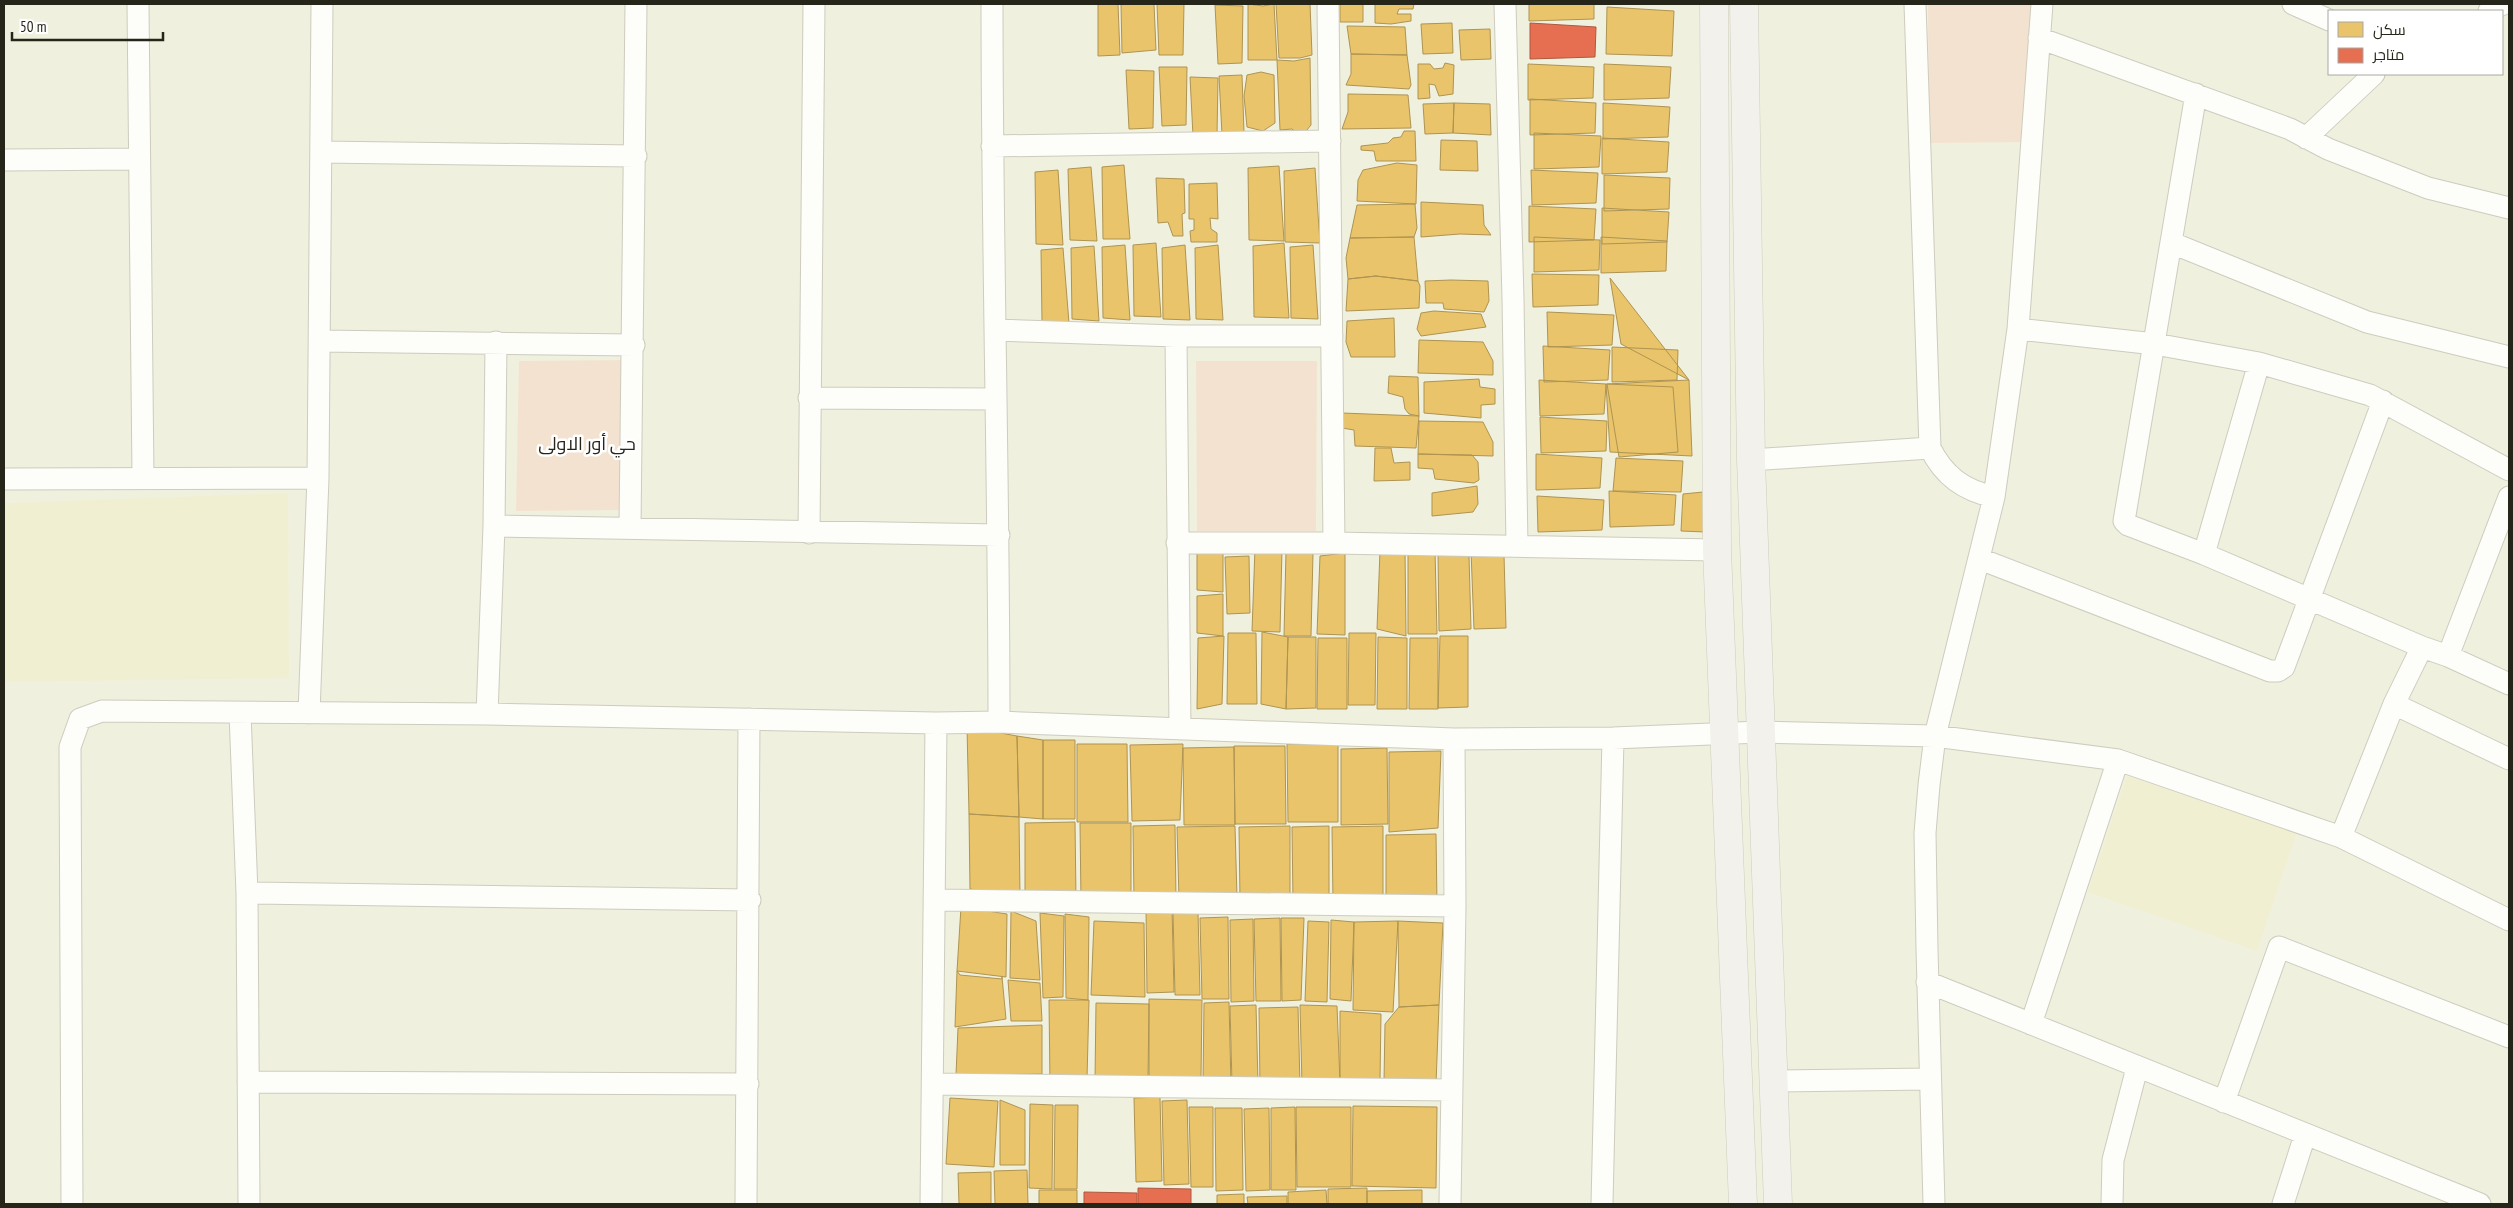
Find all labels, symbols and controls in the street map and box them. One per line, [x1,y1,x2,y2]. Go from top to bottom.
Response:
scale bar [12,10,164,42]
legend [2328,10,2503,75]
text: 50 m [20,17,46,36]
text: سكن [2373,20,2406,40]
text: متاجر [2372,45,2404,64]
district label: حي أور الاولى [538,432,636,458]

